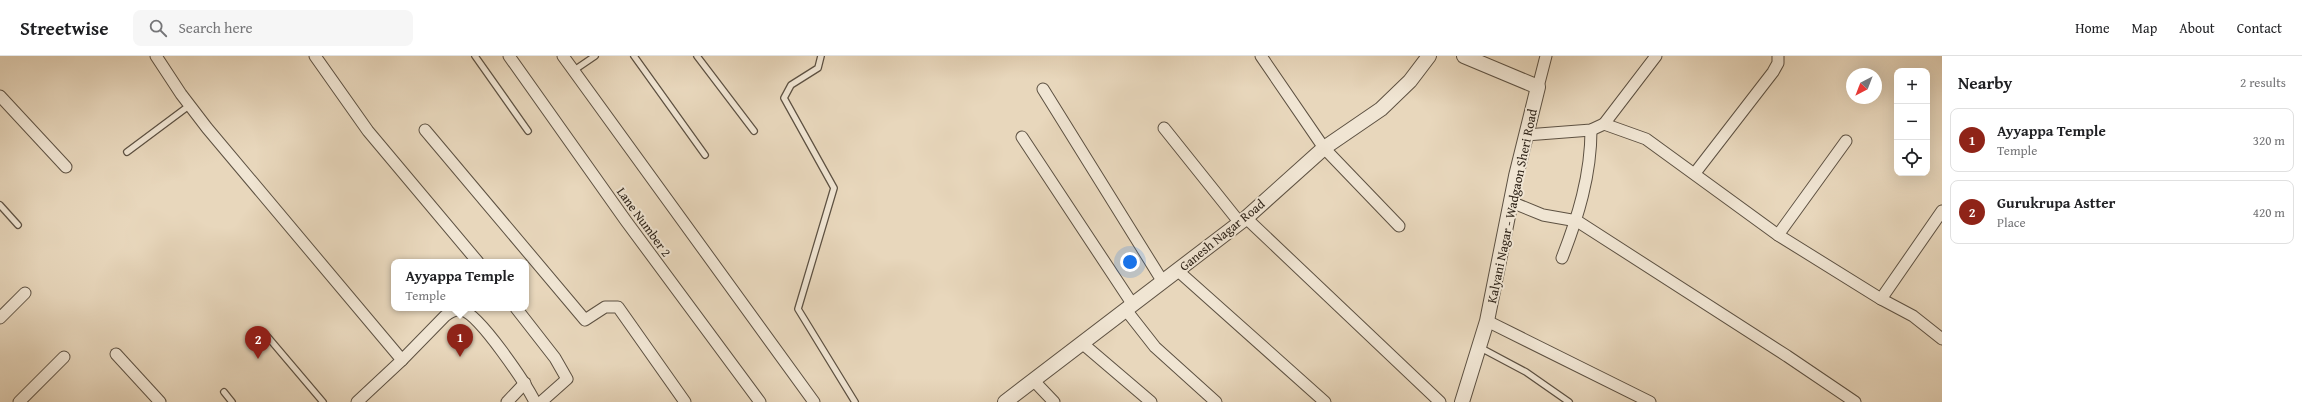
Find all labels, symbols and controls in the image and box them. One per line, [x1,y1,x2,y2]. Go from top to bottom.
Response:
search box [133,10,413,46]
text: Streetwise [20,14,109,42]
icon: search [147,17,169,39]
text: Search here [179,17,253,38]
text: Home [2075,18,2110,38]
text: Map [2132,18,2157,38]
text: About [2179,18,2215,38]
text: Contact [2237,18,2282,38]
north arrow [1846,68,1882,104]
map controls [1894,68,1930,176]
button: + [1894,68,1930,104]
text: Nearby [1958,70,2012,95]
text: 2 results [2240,73,2286,92]
button: − [1894,104,1930,140]
street label: Kalyani Nagar - Wadgaon Sheri Road [1482,107,1542,305]
text: Ayyappa Temple [1997,120,2106,141]
text: 1 [1969,131,1975,150]
text: 320 m [2253,131,2285,150]
button: locate [1894,140,1930,176]
text: Temple [1997,141,2037,160]
street label: Lane Number 2 [612,183,676,261]
text: Gurukrupa Astter [1997,192,2115,213]
street label: Ganesh Nagar Road [1175,194,1269,275]
text: 2 [1969,203,1975,222]
text: 420 m [2253,203,2285,222]
text: Place [1997,213,2026,232]
your location [1120,252,1140,272]
popup [391,259,529,311]
text: Ayyappa Temple [406,265,514,286]
text: Temple [406,286,446,305]
pin: 1 [447,324,473,357]
pin: 2 [245,326,271,359]

